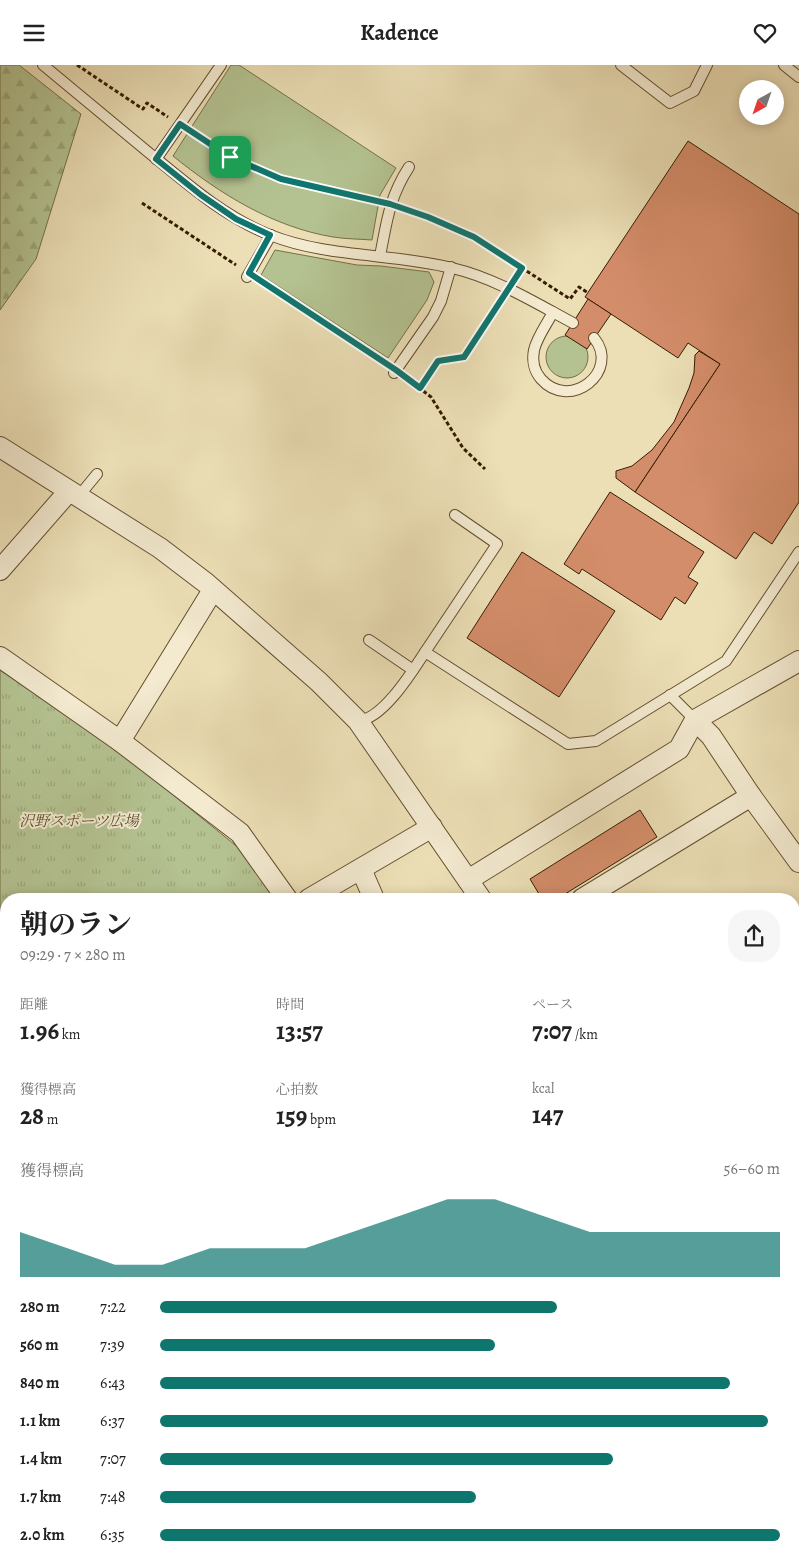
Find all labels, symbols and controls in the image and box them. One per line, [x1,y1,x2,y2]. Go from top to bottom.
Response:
text: Kadence [360,18,439,48]
icon: menu [20,19,48,47]
icon: heart [751,19,779,47]
north arrow [739,80,784,125]
map controls [739,80,784,125]
pin [209,136,251,178]
icon: arrive [216,143,244,171]
park label: 沢野スポーツ広場 [19,811,141,831]
text: 朝のラン [20,906,132,944]
button: share [728,910,780,962]
text: 09:29 · 7 × 280 m [20,944,126,966]
text: 距離 [20,995,48,1014]
text: 時間 [276,995,304,1014]
text: ペース [532,995,573,1014]
text: 1.96 [20,1014,59,1048]
text: 13:57 [276,1014,323,1048]
text: 7:07 [532,1014,572,1048]
text: km [59,1025,80,1044]
text: /km [572,1025,598,1044]
text: kcal [532,1079,554,1098]
text: 獲得標高 [20,1080,76,1099]
text: 心拍数 [276,1080,318,1099]
text: 147 [532,1098,563,1132]
text: 28 [20,1099,44,1133]
text: 159 [276,1099,307,1133]
text: m [44,1110,59,1129]
text: bpm [307,1110,336,1129]
text: 56–60 m [724,1158,780,1180]
text: 獲得標高 [20,1160,84,1182]
text: 280 m [20,1296,60,1318]
text: 7:22 [100,1296,126,1318]
text: 560 m [20,1334,59,1356]
text: 7:39 [100,1334,124,1356]
text: 840 m [20,1372,59,1394]
text: 6:43 [100,1372,125,1394]
text: 1.1 km [20,1410,60,1432]
text: 6:37 [100,1410,125,1432]
text: 1.4 km [20,1448,62,1470]
text: 7:07 [100,1448,126,1470]
text: 1.7 km [20,1486,61,1508]
text: 7:48 [100,1486,126,1508]
text: 2.0 km [20,1524,65,1546]
text: 6:35 [100,1524,125,1546]

